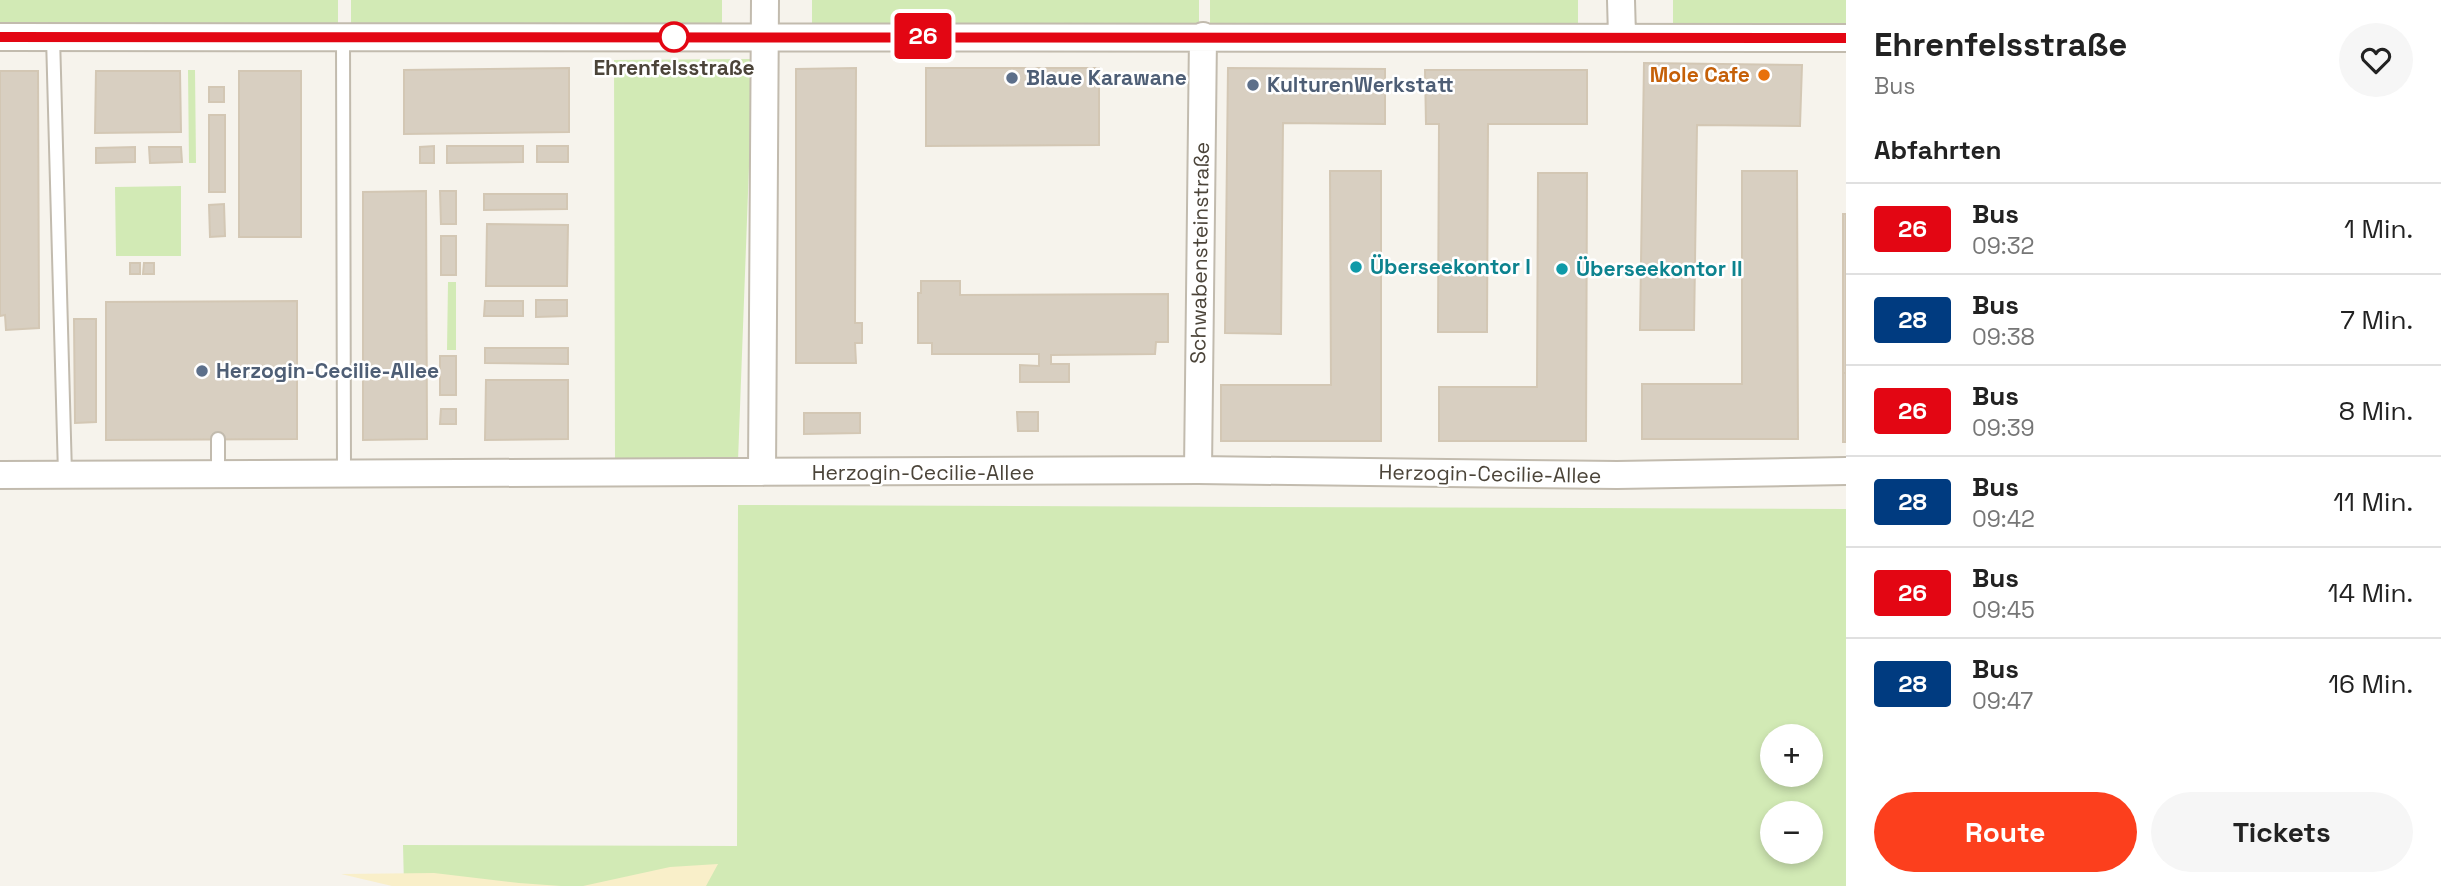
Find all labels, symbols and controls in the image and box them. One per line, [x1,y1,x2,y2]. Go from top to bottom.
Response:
line badge: 26 [892,13,954,59]
text: 26 [908,20,938,51]
marker: Ehrenfelsstraße [659,22,689,52]
button: heart [2339,23,2413,97]
text: Ehrenfelsstraße [1874,24,2127,66]
place label: Ehrenfelsstraße [593,54,755,81]
place label: Mole Cafe [1650,61,1750,88]
place label: Blaue Karawane [1026,64,1187,91]
marker: Mole Cafe [1756,67,1772,83]
marker: Blaue Karawane [1004,70,1020,86]
place label: KulturenWerkstatt [1267,71,1454,98]
text: Bus [1874,71,1915,101]
marker: KulturenWerkstatt [1245,77,1261,93]
text: Abfahrten [1874,133,2002,167]
street label: Schwabensteinstraße [1184,142,1215,364]
text: Bus [1972,197,2019,231]
text: 1 Min. [2344,212,2413,246]
text: 26 [1898,213,1927,244]
text: 09:32 [1972,231,2034,261]
place label: Überseekontor I [1370,253,1531,280]
place label: Überseekontor II [1576,255,1742,282]
marker: Überseekontor I [1348,259,1364,275]
marker: Überseekontor II [1554,261,1570,277]
text: Bus [1972,288,2019,322]
text: 7 Min. [2340,303,2413,337]
text: 28 [1898,304,1927,335]
text: 09:38 [1972,322,2035,352]
place label: Herzogin-Cecilie-Allee [216,357,439,384]
marker: Herzogin-Cecilie-Allee [194,363,210,379]
text: Bus [1972,379,2019,413]
text: 8 Min. [2339,394,2413,428]
text: 26 [1898,395,1927,426]
text: 09:39 [1972,413,2035,443]
street label: Herzogin-Cecilie-Allee [1378,458,1602,489]
street label: Herzogin-Cecilie-Allee [812,459,1034,486]
text: Bus [1972,470,2019,504]
text: 11 Min. [2333,485,2413,519]
text: 28 [1898,486,1927,517]
text: 09:42 [1972,504,2035,534]
text: Bus [1972,561,2019,595]
text: 14 Min. [2328,576,2413,610]
text: 26 [1898,577,1927,608]
text: 09:45 [1972,595,2035,625]
text: Bus [1972,652,2019,686]
text: 16 Min. [2328,667,2413,701]
text: 28 [1898,668,1927,699]
text: 09:47 [1972,686,2033,716]
map controls [1760,724,1823,864]
button: + [1760,724,1823,787]
button: Route [1874,792,2137,872]
button: Tickets [2151,792,2413,872]
button: − [1760,801,1823,864]

